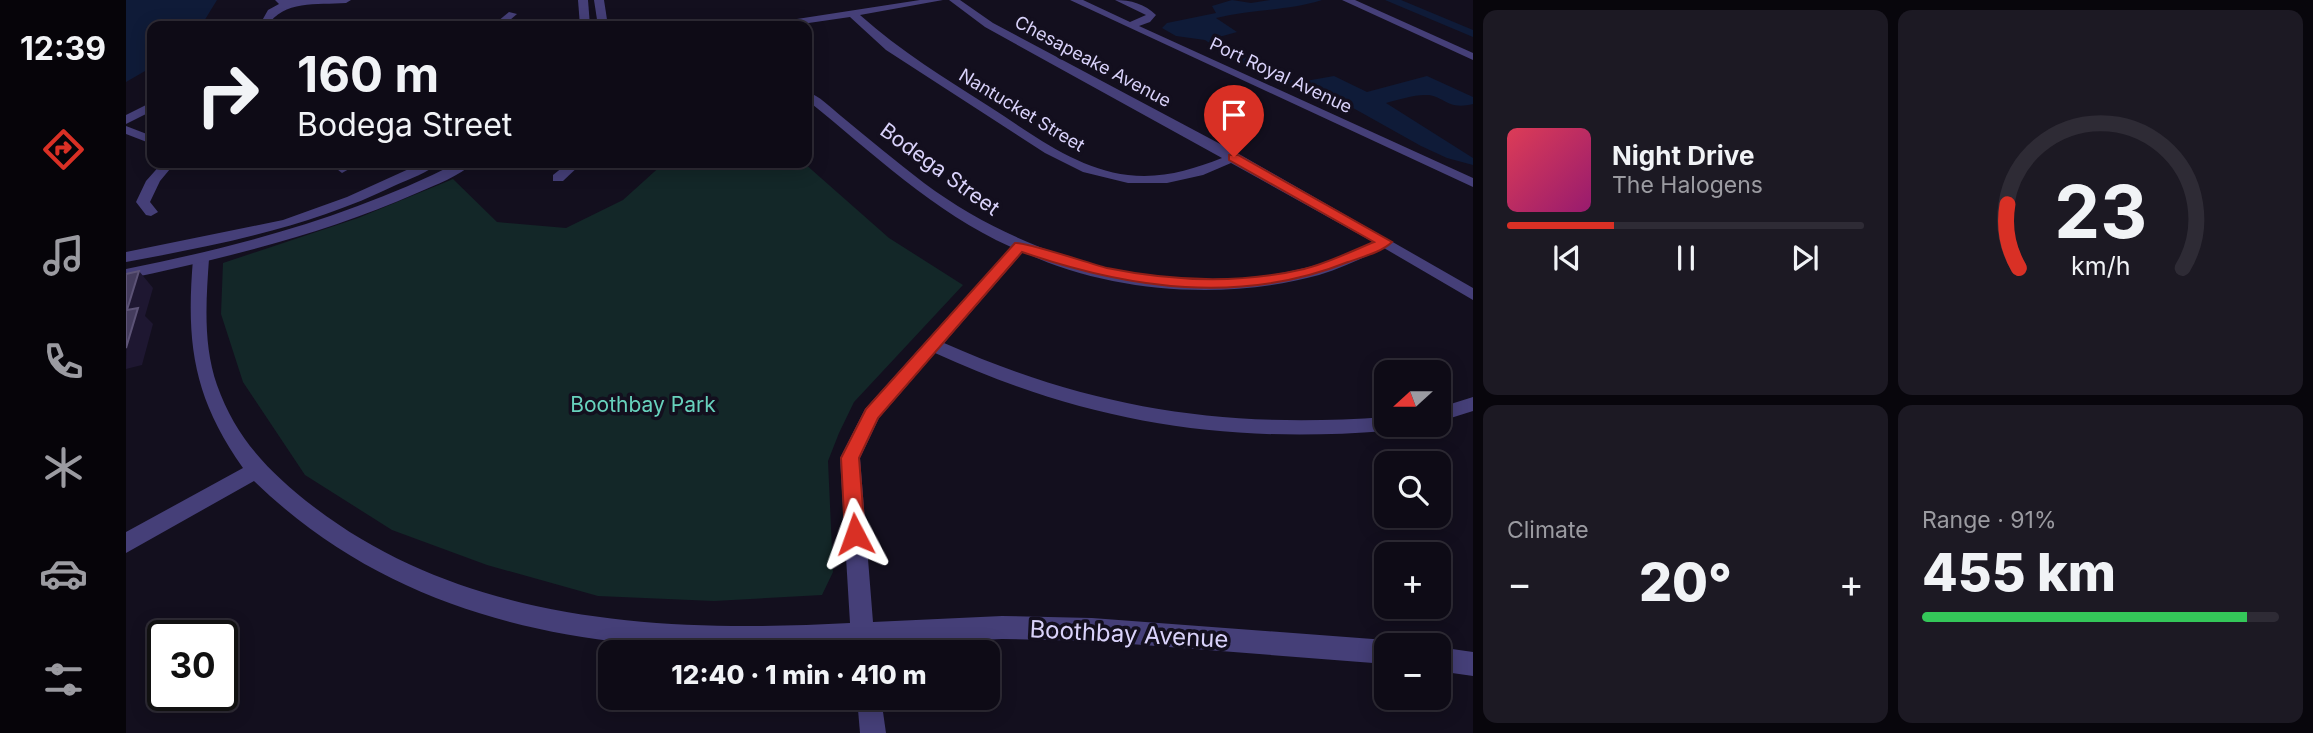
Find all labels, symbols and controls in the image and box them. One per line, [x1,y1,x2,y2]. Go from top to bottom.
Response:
street label: Chesapeake Avenue [1011,11,1175,111]
text: 12:39 [20,29,106,68]
street label: Port Royal Avenue [1206,33,1356,117]
text: 160 m [297,45,439,104]
icon: right [182,49,273,140]
street label: Nantucket Street [955,64,1089,156]
pin [1204,85,1264,157]
icon: arrive [1215,96,1253,134]
text: Bodega Street [297,105,512,144]
street label: Bodega Street [876,117,1005,221]
icon: directions [39,125,88,174]
text: Night Drive [1612,140,1754,171]
text: 23 [2054,168,2147,257]
text: The Halogens [1612,171,1763,199]
icon: music [39,231,88,280]
icon: previous [1548,239,1586,277]
icon: pause [1667,239,1705,277]
icon: next [1786,239,1824,277]
text: km/h [2071,251,2130,281]
icon: phone [39,337,88,386]
north arrow [1374,360,1451,438]
map controls [1374,360,1451,710]
park label: Boothbay Park [570,392,716,417]
icon: climate [39,443,88,492]
button: search [1374,451,1451,528]
position arrow [818,497,892,571]
text: Range · 91% [1922,506,2056,534]
text: Climate [1507,516,1589,544]
text: 455 km [1922,541,2116,604]
button: + [1374,542,1451,619]
icon: car [39,549,88,598]
text: 20° [1639,551,1732,614]
text: − [1507,560,1532,606]
text: + [1839,560,1864,606]
street label: Boothbay Avenue [1029,614,1229,654]
speed limit sign: 30 [147,620,238,711]
button: − [1374,633,1451,710]
icon: filters [39,655,88,704]
text: 12:40 · 1 min · 410 m [671,659,927,690]

